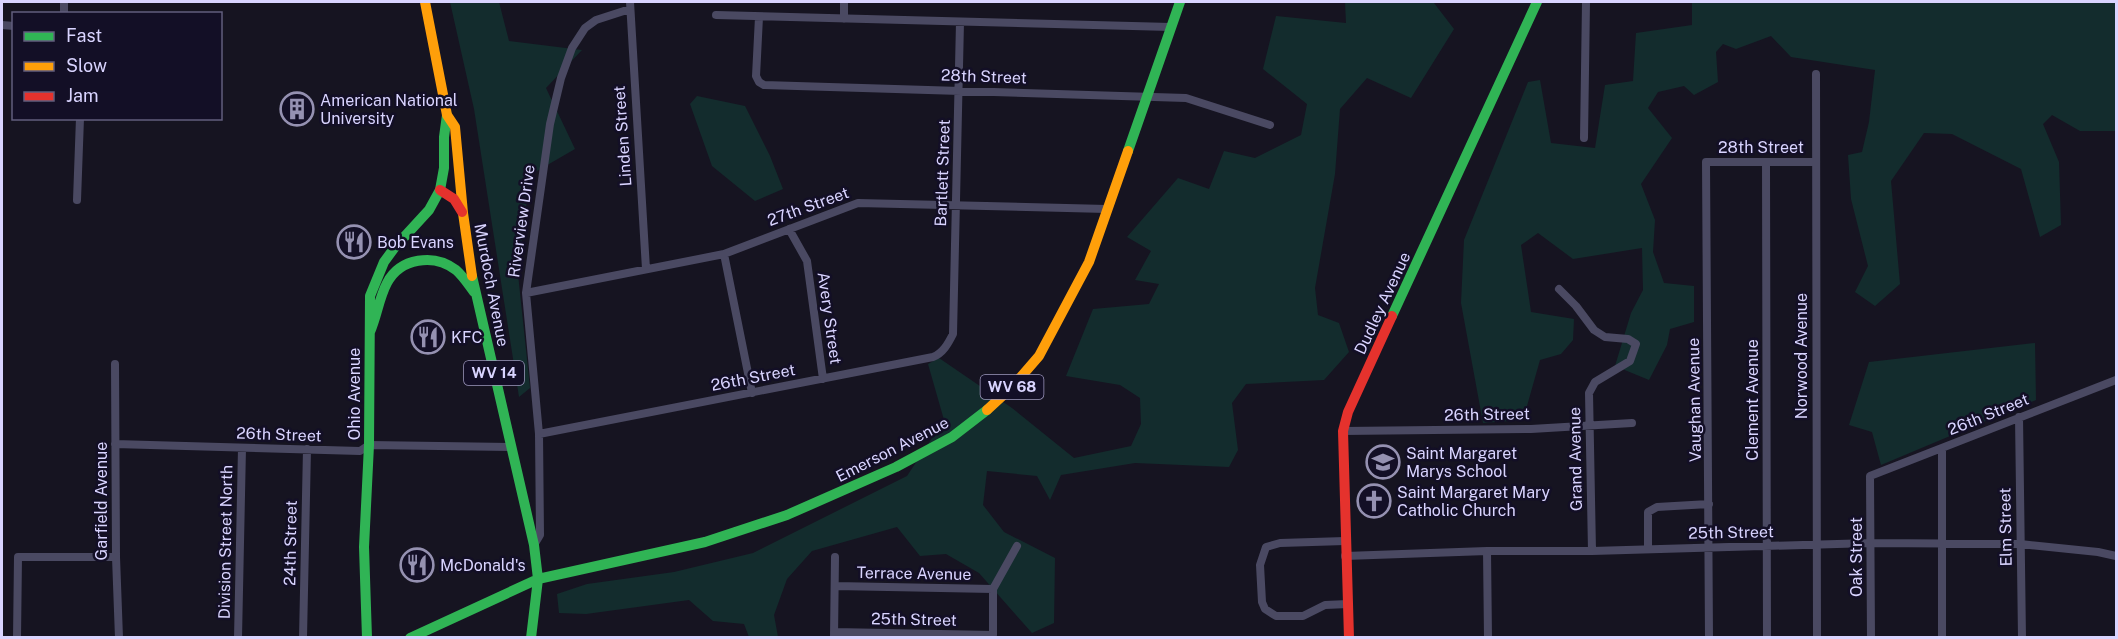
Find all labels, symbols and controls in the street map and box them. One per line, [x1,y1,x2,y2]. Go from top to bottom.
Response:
legend [12,12,222,120]
text: Fast [66,25,102,46]
text: Slow [66,55,107,76]
street label: 28th Street [941,66,1027,87]
text: Jam [66,85,99,106]
street label: Linden Street [609,85,635,187]
building icon: American National University [279,91,315,127]
place label: American National University [320,91,458,128]
street label: Bartlett Street [931,119,954,227]
street label: 28th Street [1718,138,1804,157]
street label: Riverview Drive [504,163,539,279]
street label: 27th Street [765,183,851,230]
street label: Murdoch Avenue [470,222,513,348]
restaurant icon: Bob Evans [336,224,372,260]
place label: Bob Evans [377,233,454,252]
street label: Dudley Avenue [1350,249,1414,357]
street label: Avery Street [814,271,845,365]
street label: Norwood Avenue [1792,293,1811,419]
restaurant icon: KFC [410,319,446,355]
place label: KFC [451,328,482,347]
street label: Vaughan Avenue [1684,338,1705,462]
street label: Clement Avenue [1743,339,1762,461]
street label: Ohio Avenue [345,348,364,440]
street label: 26th Street [709,360,797,395]
road number: WV 14 [464,361,524,385]
road number: WV 68 [980,375,1044,399]
street label: 26th Street [1945,390,2031,439]
street label: 26th Street [1444,404,1530,425]
street label: Grand Avenue [1565,407,1586,511]
street label: Emerson Avenue [833,413,952,486]
street label: 26th Street [236,424,322,445]
street label: Garfield Avenue [92,442,111,560]
school or university icon: Saint Margaret Marys School [1365,444,1401,480]
place label: Saint Margaret Marys School [1406,444,1517,481]
street label: Division Street North [215,465,236,619]
church icon: Saint Margaret Mary Catholic Church [1356,483,1392,519]
place label: Saint Margaret Mary Catholic Church [1397,483,1550,520]
street label: Elm Street [1995,487,2016,567]
street label: 24th Street [280,500,301,586]
street label: Oak Street [1847,517,1866,597]
street label: 25th Street [1688,522,1774,543]
restaurant icon: McDonald's [399,547,435,583]
place label: McDonald's [440,556,526,575]
street label: Terrace Avenue [856,563,972,584]
street label: 25th Street [871,609,957,630]

